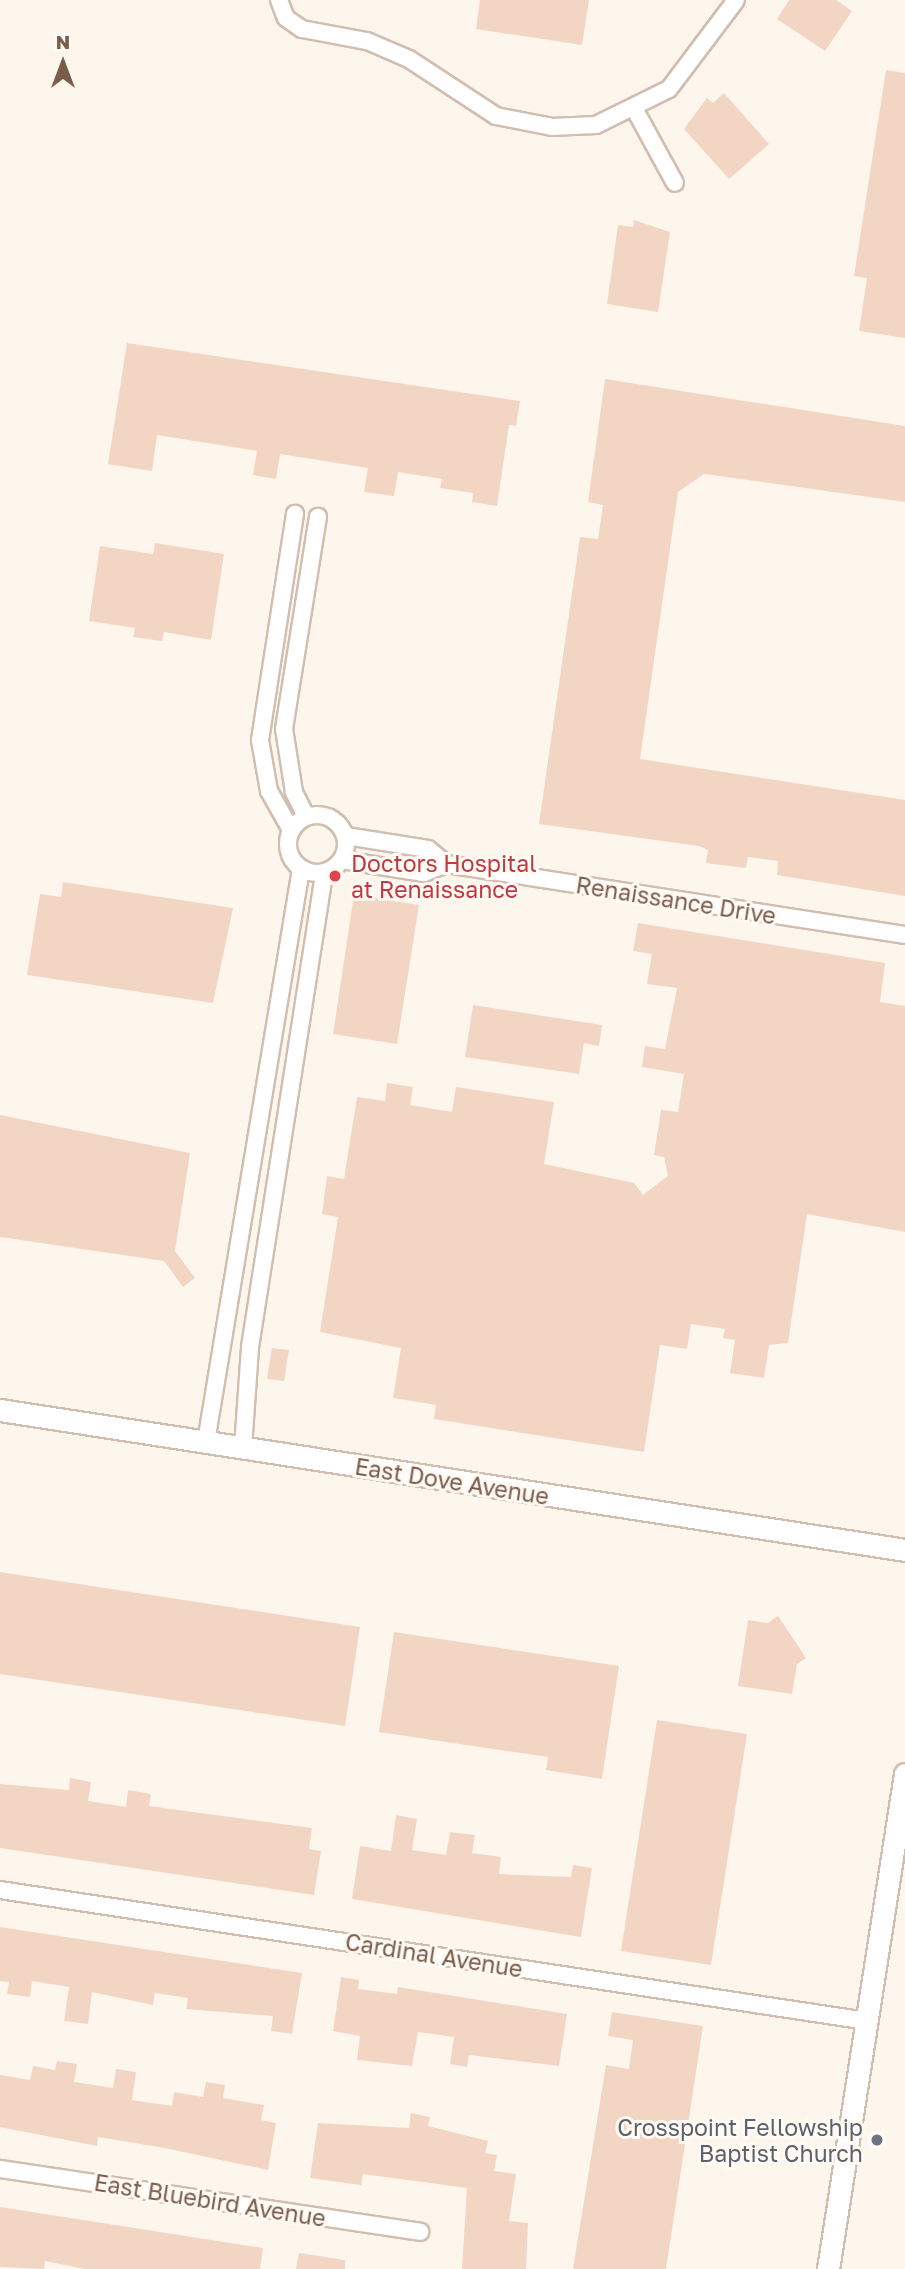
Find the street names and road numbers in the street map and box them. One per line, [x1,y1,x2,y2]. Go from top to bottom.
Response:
street label: Renaissance Drive [574,871,778,929]
street label: East Dove Avenue [353,1452,551,1510]
street label: Cardinal Avenue [343,1927,525,1983]
street label: East Bluebird Avenue [92,2168,328,2232]

